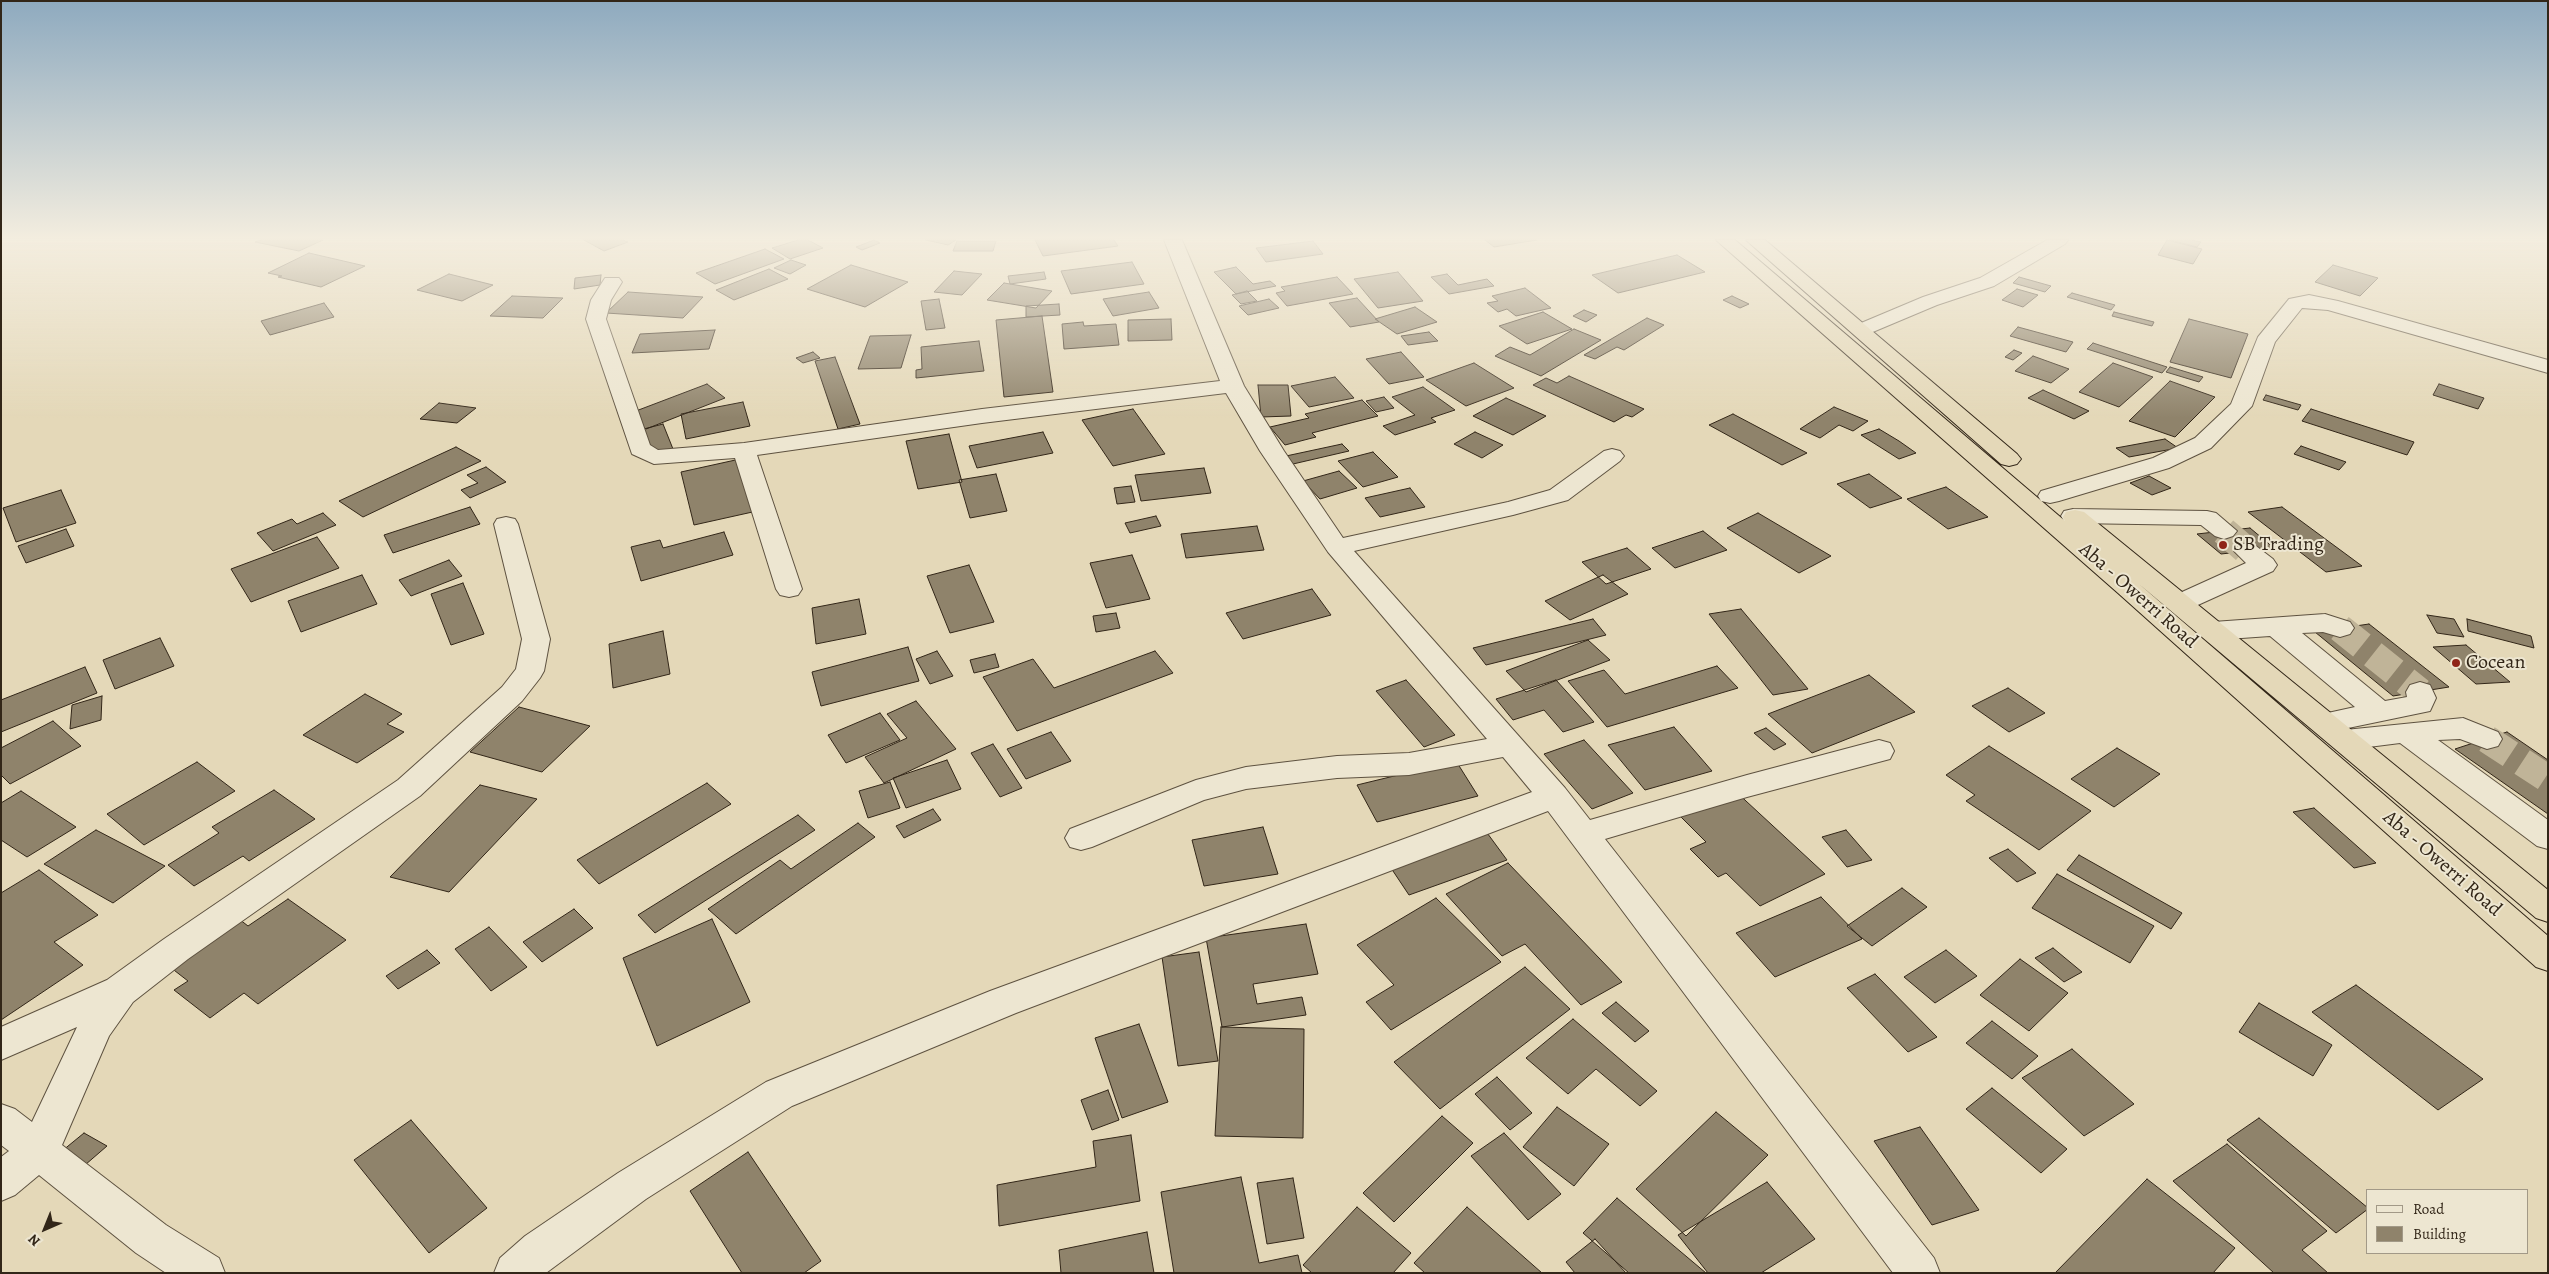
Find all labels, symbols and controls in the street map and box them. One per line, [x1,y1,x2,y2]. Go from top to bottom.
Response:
place label: SB Trading [2233,533,2324,557]
street label: Aba - Owerri Road [2074,538,2202,654]
marker: SB Trading [2217,539,2229,551]
place label: Cocean [2466,651,2525,675]
marker: Cocean [2450,657,2462,669]
street label: Aba - Owerri Road [2378,806,2506,922]
legend [2366,1189,2529,1254]
text: Road [2413,1199,2444,1219]
north arrow [20,1204,70,1254]
text: Building [2413,1224,2466,1244]
text: N [24,1230,45,1251]

